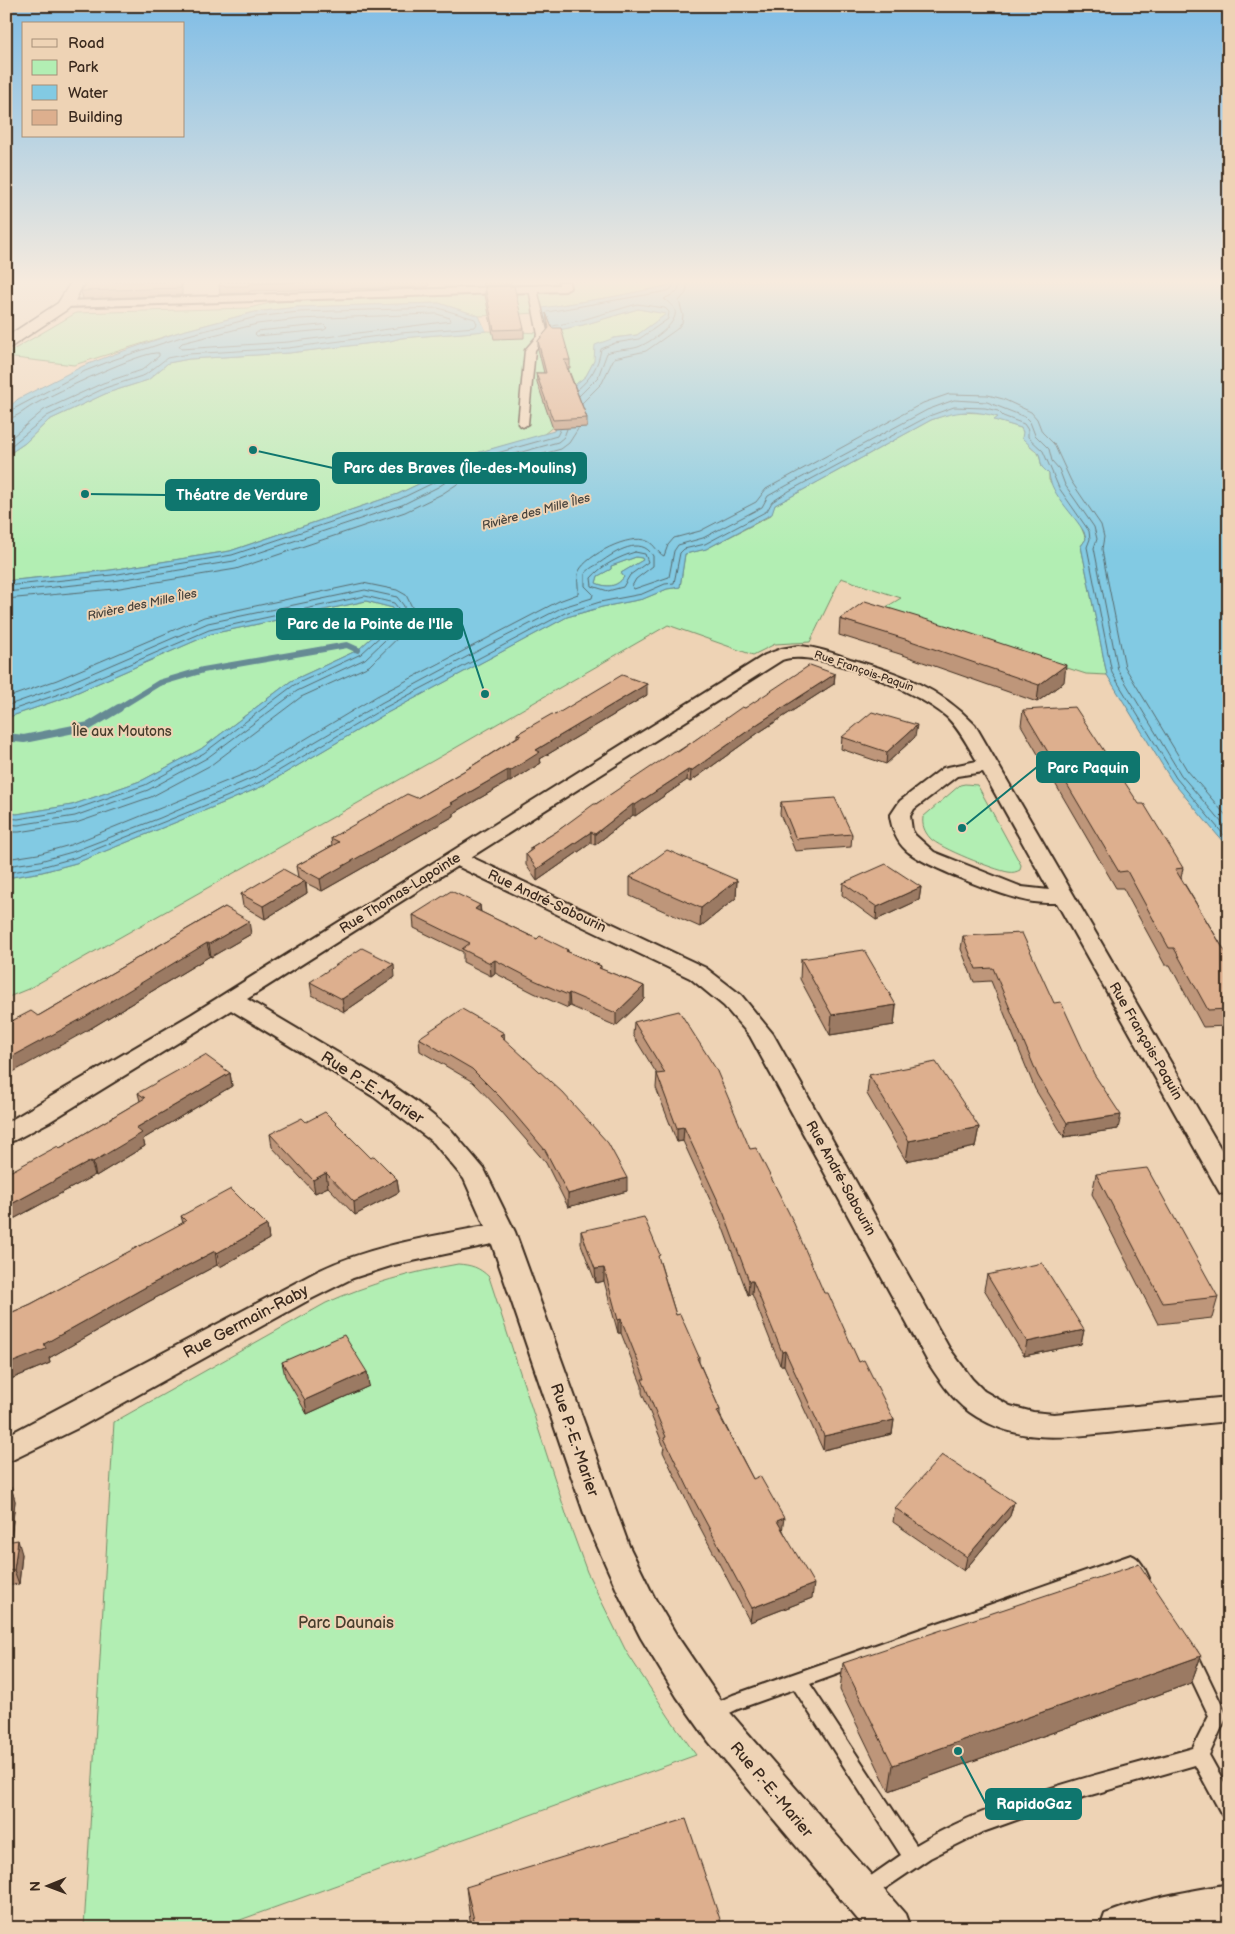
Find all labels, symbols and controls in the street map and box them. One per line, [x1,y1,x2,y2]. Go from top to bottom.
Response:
legend [22,22,185,138]
text: Road [68,34,104,53]
text: Park [68,58,99,77]
text: Water [68,84,108,103]
text: Building [68,108,123,127]
callout: Parc des Braves (Île-des-Moulins) [333,453,586,483]
text: Parc des Braves (Île-des-Moulins) [343,458,577,478]
callout: Théatre de Verdure [166,480,319,510]
text: Théatre de Verdure [176,486,308,505]
water label: Rivière des Mille Îles [480,489,592,534]
water label: Rivière des Mille Îles [86,585,198,624]
callout: Parc de la Pointe de l'Ile [277,609,462,639]
text: Parc de la Pointe de l'Ile [287,615,453,634]
street label: Rue François-Paquin [813,648,915,694]
park label: Île aux Moutons [71,722,172,740]
callout: Parc Paquin [1037,752,1139,782]
text: Parc Paquin [1047,759,1129,778]
street label: Rue Thomas-Lapointe [336,849,464,937]
street label: Rue André-Sabourin [485,866,609,936]
street label: Rue François-Paquin [1105,979,1187,1103]
street label: Rue P.-E.-Marier [317,1048,427,1128]
street label: Rue André-Sabourin [802,1118,880,1239]
street label: Rue Germain-Raby [180,1281,312,1363]
street label: Rue P.-E.-Marier [546,1381,602,1499]
park label: Parc Daunais [298,1614,394,1633]
street label: Rue P.-E.-Marier [726,1738,817,1842]
callout: RapidoGaz [986,1789,1081,1819]
text: RapidoGaz [996,1795,1072,1814]
north arrow [22,1862,72,1912]
text: N [27,1881,44,1892]

